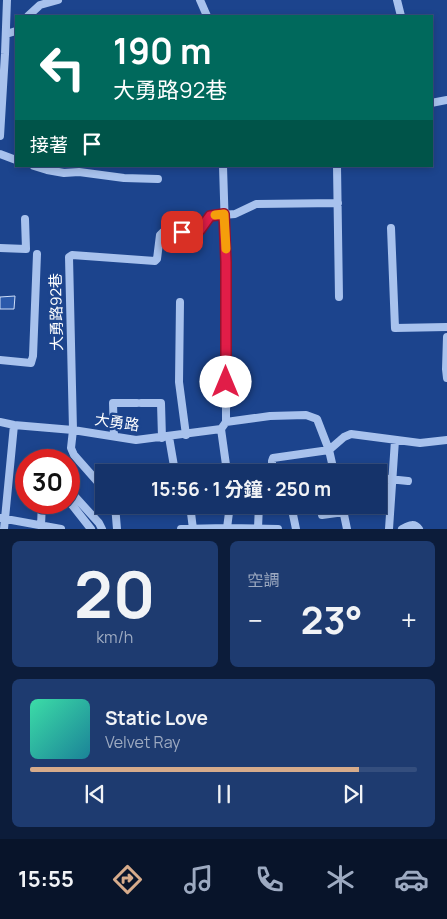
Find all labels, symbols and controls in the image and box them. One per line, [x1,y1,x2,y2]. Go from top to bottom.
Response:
text: 190 m [113,27,212,75]
icon: left [30,35,95,100]
text: 大勇路92巷 [113,75,227,105]
icon: arrive [78,130,106,158]
text: 接著 [30,132,68,158]
pin [161,211,203,253]
icon: arrive [168,218,196,246]
street label: 大勇路92巷 [45,273,67,351]
position arrow [199,355,251,407]
street label: 大勇路 [93,408,141,436]
speed limit sign: 30 [15,449,80,514]
text: 15:56 · 1 分鐘 · 250 m [151,476,331,502]
text: 20 [74,549,155,638]
text: 空調 [248,569,280,591]
text: 23° [301,593,363,645]
text: − [248,601,263,639]
text: + [401,601,417,639]
text: km/h [96,626,133,648]
text: Static Love [105,705,208,731]
text: Velvet Ray [105,731,181,753]
icon: previous [81,780,109,808]
icon: pause [210,780,238,808]
icon: next [339,780,367,808]
icon: directions [110,862,145,897]
icon: music [181,862,216,897]
icon: phone [252,862,287,897]
icon: climate [323,862,358,897]
icon: car [394,862,429,897]
text: 15:55 [18,864,74,894]

